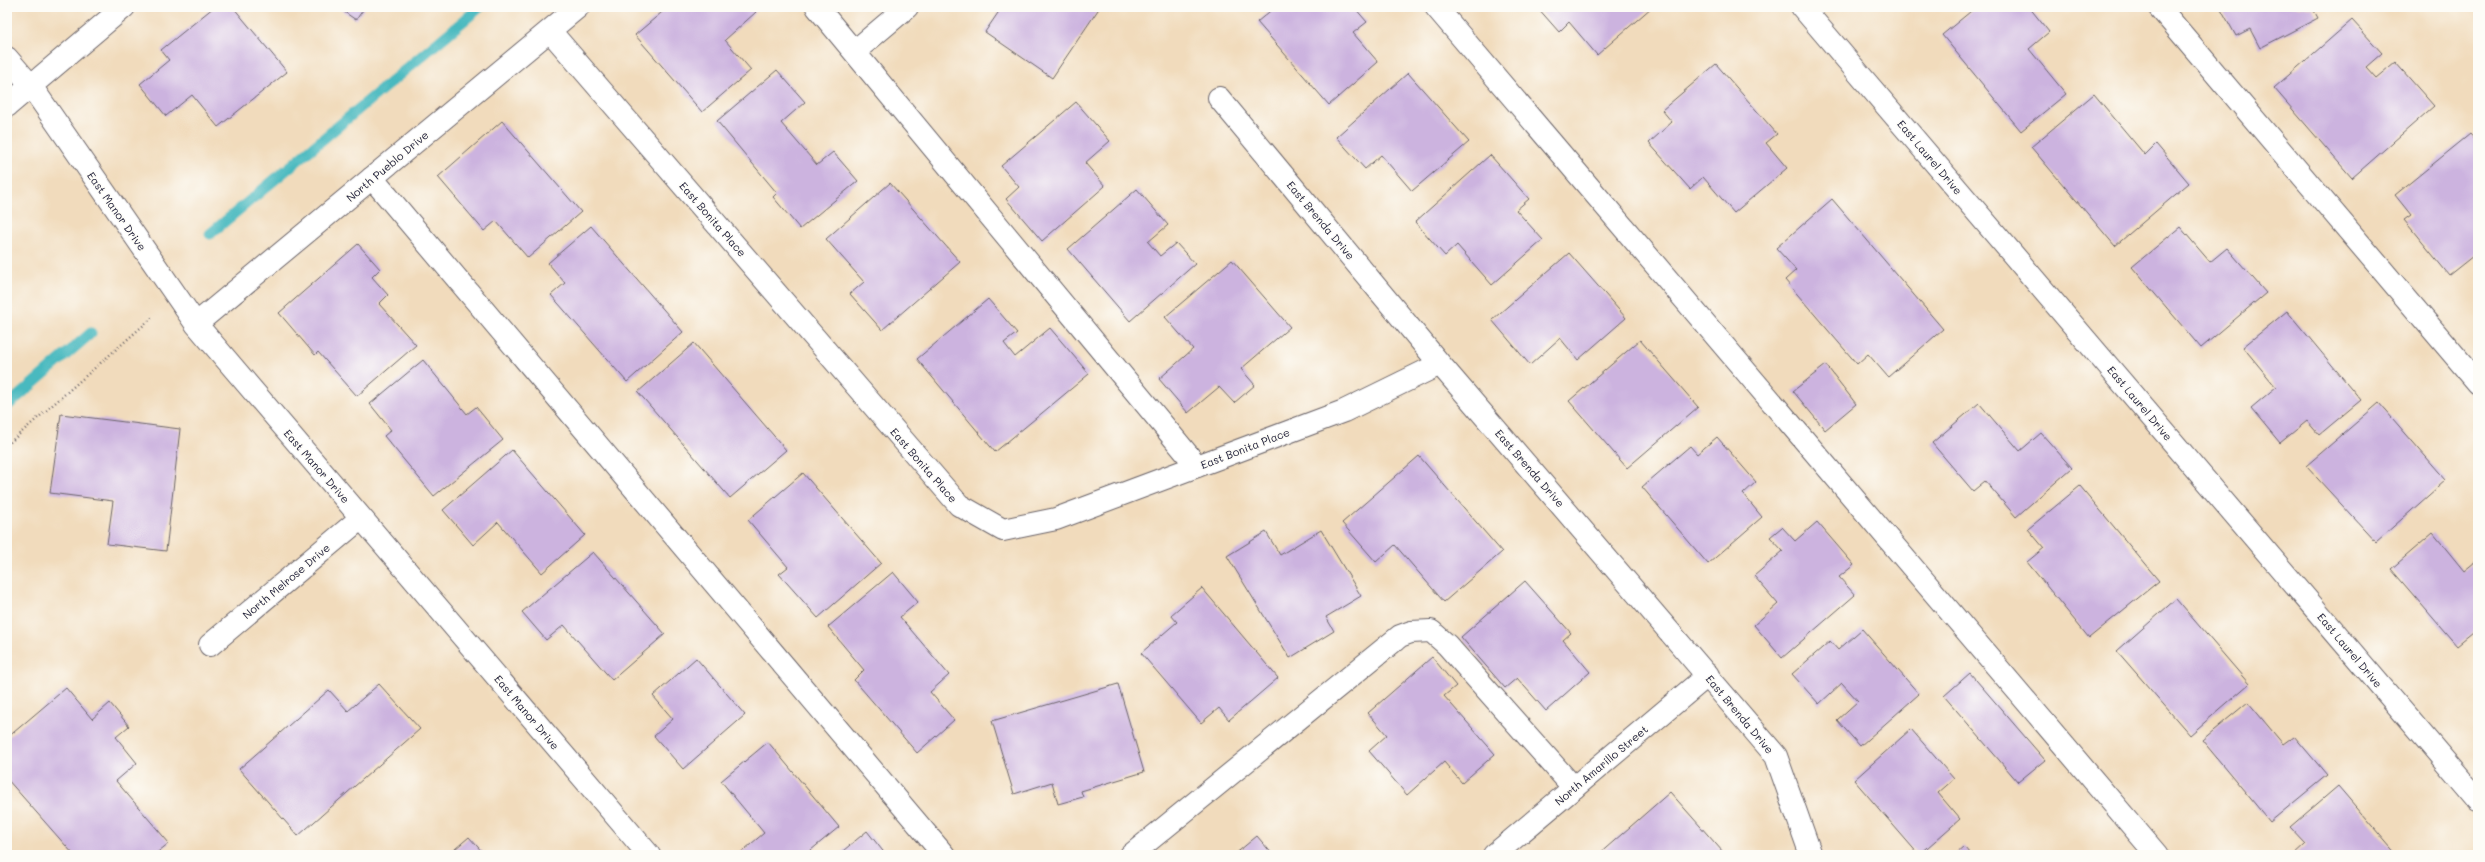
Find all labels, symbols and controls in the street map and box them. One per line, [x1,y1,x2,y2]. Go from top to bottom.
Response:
street label: East Laurel Drive [1894,116,1966,198]
street label: North Pueblo Drive [343,127,431,205]
street label: East Manor Drive [84,169,150,254]
street label: East Brenda Drive [1284,177,1359,263]
street label: East Bonita Place [676,178,750,260]
street label: East Laurel Drive [2104,362,2176,444]
street label: East Bonita Place [887,424,961,506]
street label: East Bonita Place [1198,424,1292,472]
street label: East Manor Drive [281,426,353,506]
street label: East Brenda Drive [1492,426,1568,510]
street label: North Melrose Drive [239,540,333,622]
street label: East Laurel Drive [2314,609,2386,691]
street label: East Manor Drive [491,671,563,753]
street label: East Brenda Drive [1703,671,1778,757]
street label: North Amarillo Street [1551,721,1651,808]

